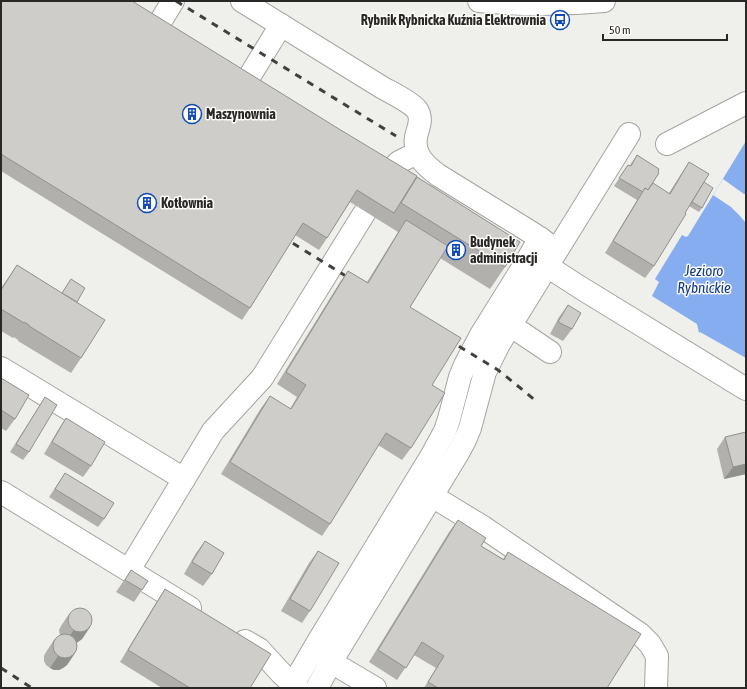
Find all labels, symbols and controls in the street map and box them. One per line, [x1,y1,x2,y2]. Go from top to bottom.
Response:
bus stop icon: Rybnik Rybnicka Kuźnia Elektrownia [549,9,571,31]
place label: Rybnik Rybnicka Kuźnia Elektrownia [361,12,546,28]
scale bar [603,16,727,42]
text: 50 m [609,23,631,37]
building icon: Maszynownia [181,103,203,125]
place label: Maszynownia [206,106,276,122]
building icon: Kotłownia [136,192,158,214]
place label: Kotłownia [161,195,214,211]
place label: Budynek administracji [470,234,537,266]
building icon: Budynek administracji [445,239,467,261]
water label: Jezioro Rybnickie [677,262,731,296]

